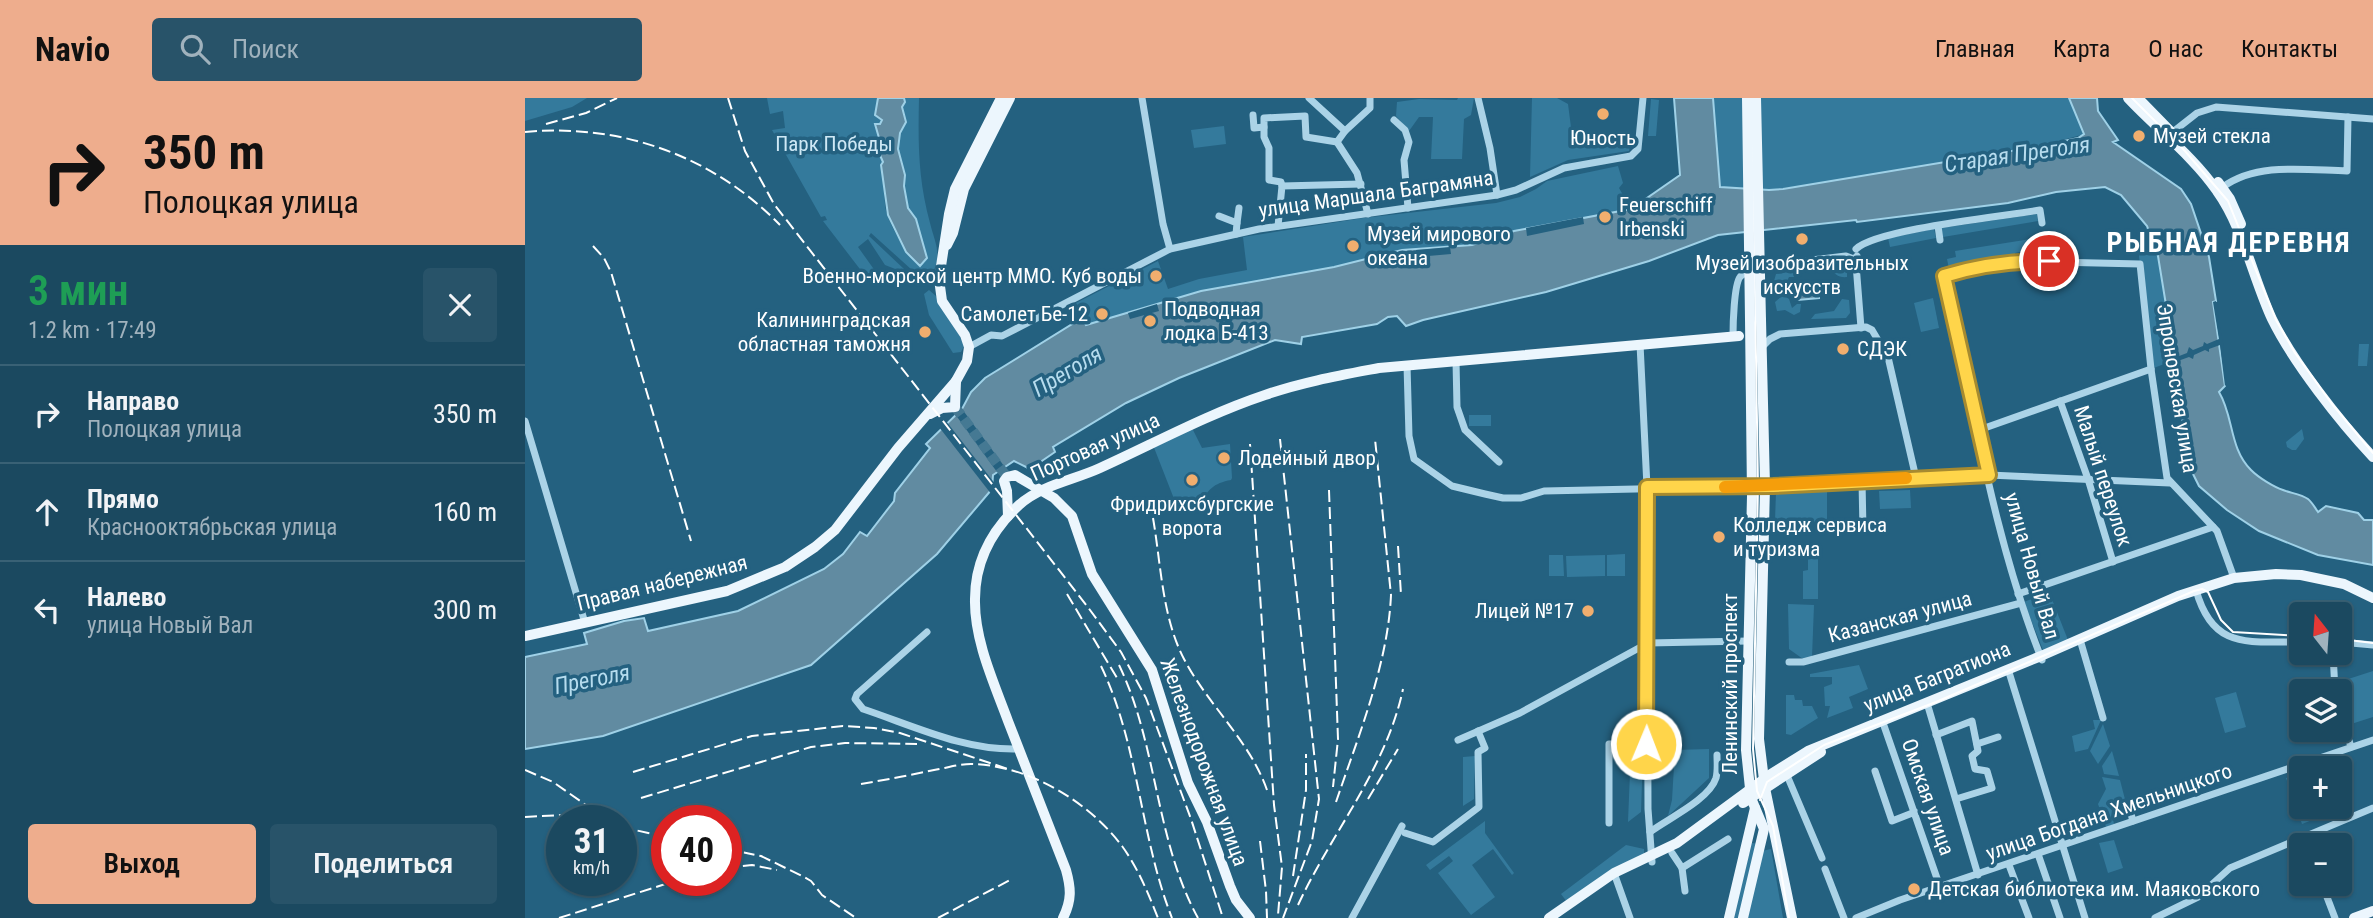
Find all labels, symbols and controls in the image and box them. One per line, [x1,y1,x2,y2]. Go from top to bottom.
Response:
search box [152,18,642,81]
text: Navio [35,30,110,69]
icon: search [176,30,214,68]
text: Поиск [232,34,299,64]
text: Главная [1935,35,2015,63]
text: Карта [2053,35,2110,63]
text: О нас [2148,35,2203,63]
text: Контакты [2241,35,2338,63]
marker: Юность [1595,106,1611,122]
text: 350 m [143,124,265,181]
place label: Музей стекла [2153,124,2271,148]
icon: right [28,126,119,217]
place label: Юность [1570,126,1636,150]
marker: Музей стекла [2131,128,2147,144]
water label: Старая Преголя [1942,131,2092,178]
park label: Парк Победы [775,132,893,156]
street label: улица Маршала Баграмяна [1257,166,1495,222]
text: Полоцкая улица [143,183,359,221]
place label: Feuerschiff Irbenski [1619,193,1713,241]
marker: Feuerschiff Irbenski [1597,209,1613,225]
place label: Музей мирового океана [1367,222,1511,270]
district label: РЫБНАЯ ДЕРЕВНЯ [2106,226,2352,259]
marker: Музей изобразительных искусств [1794,231,1810,247]
pin [2019,231,2079,291]
marker: Музей мирового океана [1345,238,1361,254]
icon: arrive [2030,242,2068,280]
place label: Музей изобразительных искусств [1695,251,1909,299]
place label: Военно-морской центр ММО. Куб воды [803,264,1142,288]
text: 3 мин [28,266,129,315]
button: close [423,268,497,342]
marker: Военно-морской центр ММО. Куб воды [1148,268,1164,284]
place label: Подводная лодка Б-413 [1164,297,1269,345]
street label: Эпроновская улица [2152,301,2202,475]
place label: Самолет Бе-12 [961,302,1088,326]
marker: Самолет Бе-12 [1094,306,1110,322]
place label: Калининградская областная таможня [738,308,911,356]
marker: Подводная лодка Б-413 [1142,313,1158,329]
text: 1.2 km · 17:49 [28,317,157,344]
marker: Калининградская областная таможня [917,324,933,340]
place label: СДЭК [1857,337,1907,361]
water label: Преголя [1027,340,1107,403]
marker: СДЭК [1835,341,1851,357]
text: Направо [87,386,179,416]
icon: right [28,395,66,433]
text: 350 m [433,399,497,429]
street label: Малый переулок [2069,403,2137,549]
street label: Портовая улица [1027,408,1163,486]
text: Полоцкая улица [87,416,242,443]
place label: Лодейный двор [1238,446,1376,470]
marker: Лодейный двор [1216,450,1232,466]
marker: Фридрихсбургские ворота [1184,472,1200,488]
text: Прямо [87,484,159,514]
street label: улица Новый Вал [2000,490,2064,642]
place label: Фридрихсбургские ворота [1110,492,1274,540]
icon: ahead [28,493,66,531]
text: 160 m [433,497,497,527]
place label: Колледж сервиса и туризма [1733,513,1887,561]
text: Краснооктябрьская улица [87,514,337,541]
marker: Колледж сервиса и туризма [1711,529,1727,545]
street label: Правая набережная [574,550,750,616]
text: Налево [87,582,167,612]
street label: Казанская улица [1826,586,1974,648]
icon: left [28,591,66,629]
street label: Ленинский проспект [1718,593,1742,775]
text: 300 m [433,595,497,625]
place label: Лицей №17 [1475,599,1574,623]
north arrow [2289,602,2352,665]
map controls [2289,602,2352,896]
marker: Лицей №17 [1580,603,1596,619]
text: улица Новый Вал [87,612,253,639]
street label: улица Багратиона [1860,637,2014,717]
street label: Железнодорожная улица [1155,655,1253,869]
water label: Преголя [552,659,632,700]
button: layers [2289,679,2352,742]
position arrow [1609,707,1683,781]
street label: Омская улица [1897,736,1959,858]
button: + [2289,756,2352,819]
street label: улица Богдана Хмельницкого [1983,759,2235,865]
speed limit sign: 40 [651,805,742,896]
text: 31 [574,821,609,862]
button: Выход [28,824,256,904]
button: Поделиться [270,824,497,904]
button: − [2289,833,2352,896]
text: km/h [573,857,610,878]
place label: Детская библиотека им. Маяковского [1928,877,2260,901]
marker: Детская библиотека им. Маяковского [1906,881,1922,897]

